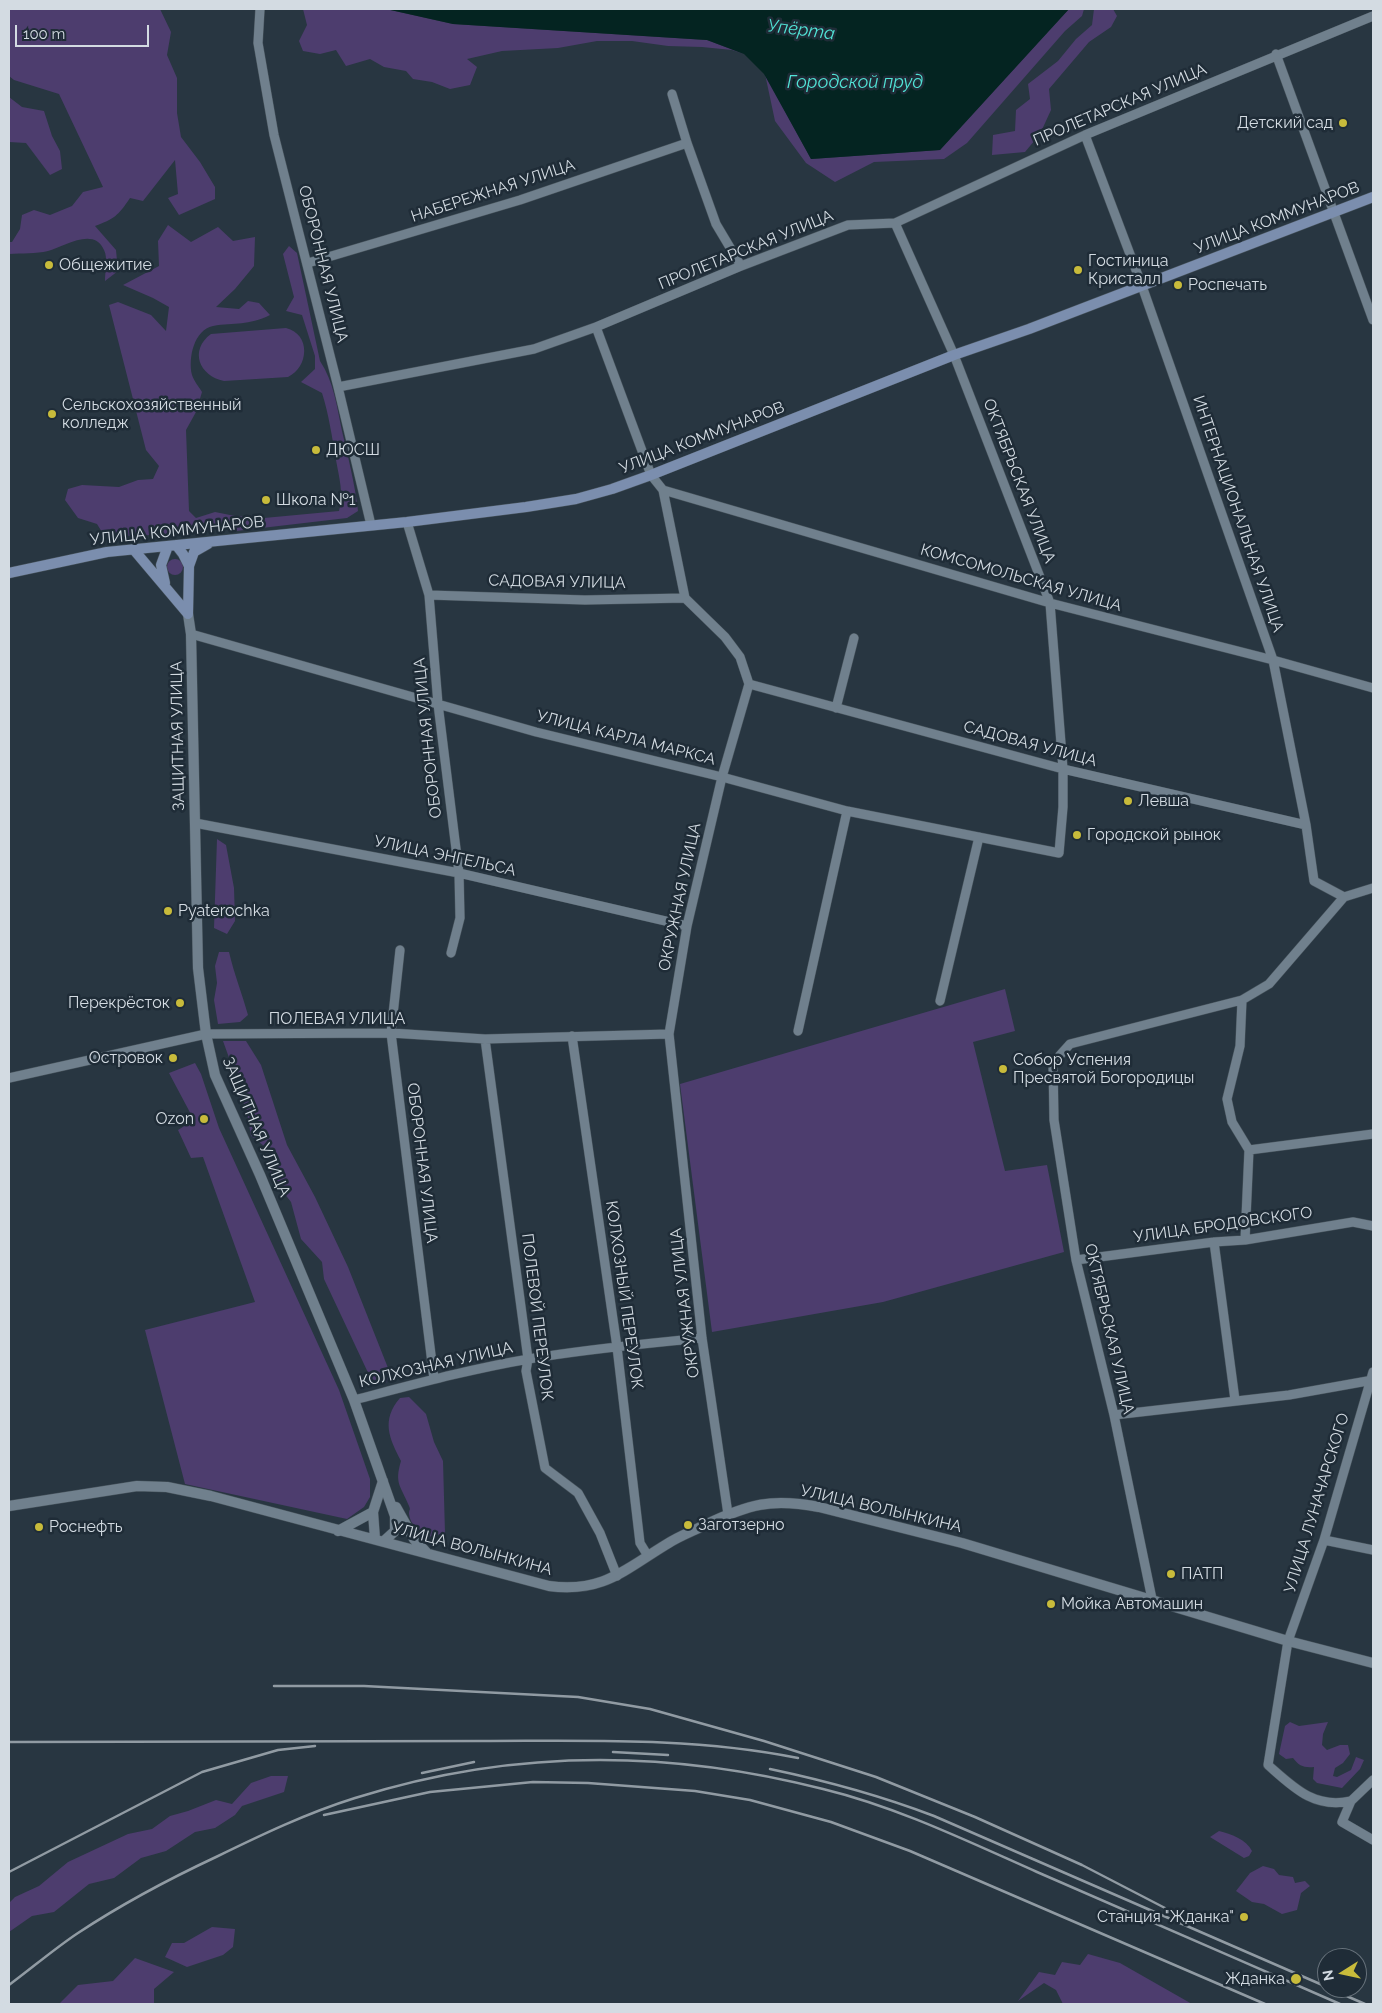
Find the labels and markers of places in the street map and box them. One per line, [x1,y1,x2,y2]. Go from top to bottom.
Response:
place label: Детский сад [1237,113,1333,133]
marker: Детский сад [1337,117,1349,129]
place label: Гостиница Кристалл [1088,251,1169,289]
place label: Общежитие [59,255,152,275]
marker: Общежитие [43,259,55,271]
marker: Гостиница Кристалл [1072,264,1084,276]
place label: Роспечать [1188,275,1267,295]
marker: Роспечать [1172,279,1184,291]
place label: Сельскохозяйственный колледж [62,395,242,433]
marker: Сельскохозяйственный колледж [46,408,58,420]
place label: ДЮСШ [326,440,380,460]
marker: ДЮСШ [310,444,322,456]
place label: Школа №1 [276,490,356,510]
marker: Школа №1 [260,494,272,506]
place label: Левша [1138,791,1189,811]
marker: Левша [1122,795,1134,807]
place label: Городской рынок [1087,825,1221,845]
marker: Городской рынок [1071,829,1083,841]
place label: Pyaterochka [178,901,270,921]
marker: Pyaterochka [162,905,174,917]
place label: Перекрёсток [68,993,170,1013]
marker: Перекрёсток [174,997,186,1009]
place label: Островок [89,1048,163,1068]
place label: Собор Успения Пресвятой Богородицы [1013,1050,1194,1088]
marker: Островок [167,1052,179,1064]
marker: Собор Успения Пресвятой Богородицы [997,1063,1009,1075]
place label: Ozon [155,1109,194,1129]
marker: Ozon [198,1113,210,1125]
place label: Заготзерно [698,1515,785,1535]
place label: Роснефть [49,1517,123,1537]
marker: Заготзерно [682,1519,694,1531]
marker: Роснефть [33,1521,45,1533]
place label: ПАТП [1181,1564,1223,1584]
marker: ПАТП [1165,1568,1177,1580]
place label: Мойка Автомашин [1061,1594,1203,1614]
marker: Мойка Автомашин [1045,1598,1057,1610]
place label: Станция "Жданка" [1097,1907,1234,1927]
marker: Станция "Жданка" [1238,1911,1250,1923]
place label: Жданка [1225,1969,1285,1989]
marker: Жданка [1289,1972,1303,1986]

